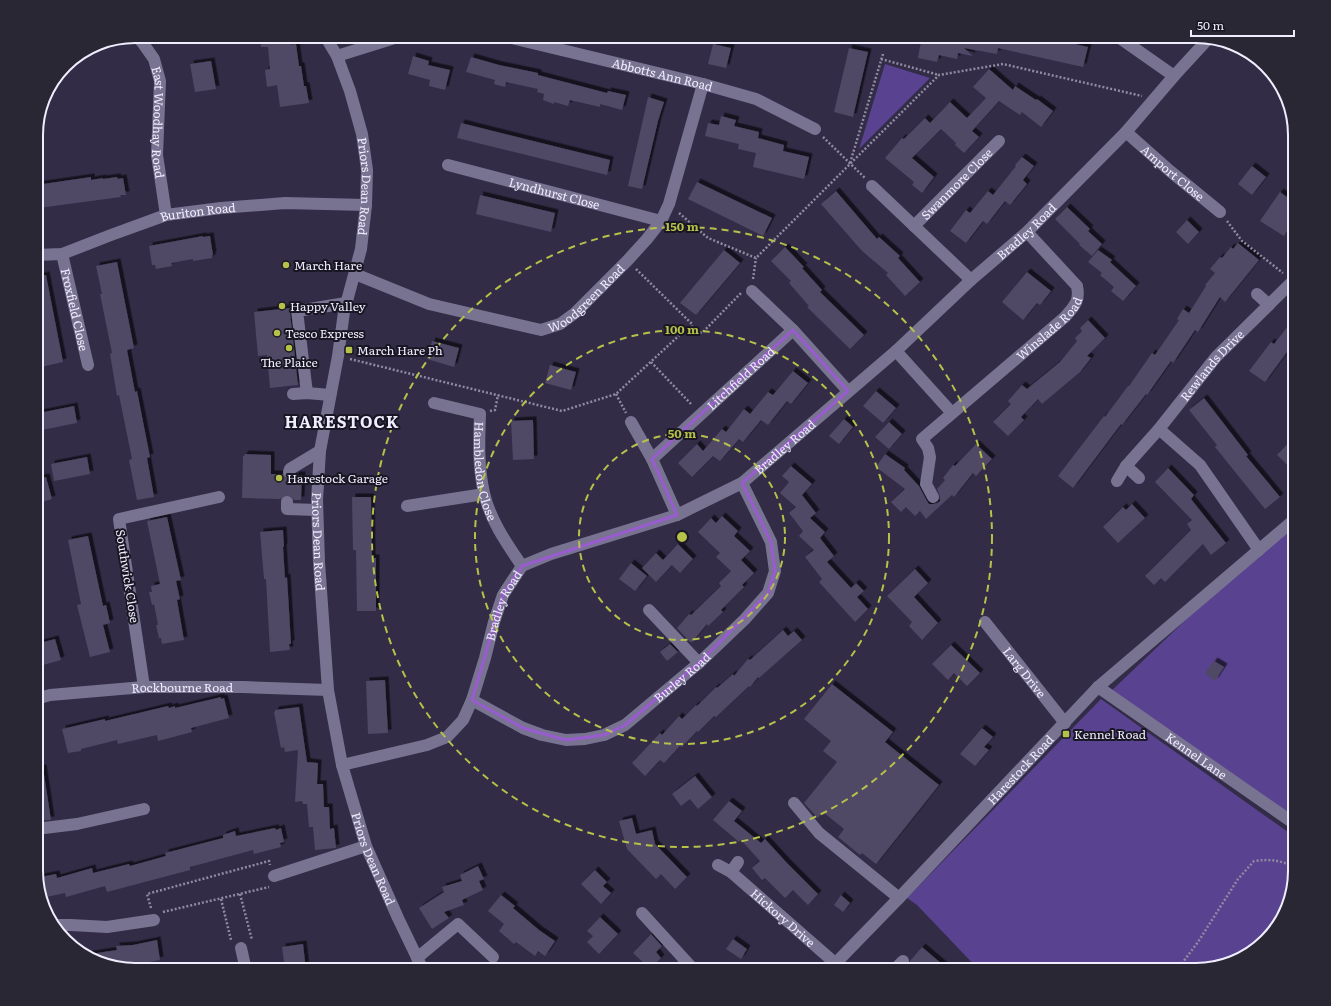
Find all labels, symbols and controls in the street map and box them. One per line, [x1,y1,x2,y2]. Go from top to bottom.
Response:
scale bar [1191,12,1294,38]
text: 50 m [1197,16,1224,34]
street label: Abbotts Ann Road [610,53,715,95]
street label: East Woodhay Road [147,64,169,180]
street label: Priors Dean Road [354,136,376,237]
street label: Amport Close [1137,140,1208,205]
street label: Swanmore Close [917,144,996,223]
street label: Lyndhurst Close [507,172,602,214]
street label: Buriton Road [157,198,237,226]
street label: Bradley Road [992,198,1061,263]
text: 150 m [665,217,699,235]
place label: March Hare [294,256,362,274]
street label: Woodgreen Road [545,259,629,336]
marker: March Hare [281,260,291,270]
street label: Froxfield Close [57,266,93,353]
street label: Winslade Road [1012,294,1087,364]
place label: Happy Valley [290,297,366,315]
marker: Happy Valley [277,301,287,311]
text: 100 m [665,320,699,338]
place label: Tesco Express [285,324,365,342]
street label: Rewlands Drive [1176,325,1248,405]
marker: Tesco Express [272,328,282,338]
place label: March Hare Ph [357,341,443,359]
street label: Litchfield Road [703,342,779,414]
marker: The Plaice [284,343,294,353]
marker: March Hare Ph [344,345,354,355]
place label: The Plaice [260,353,318,371]
district label: HARESTOCK [285,409,399,433]
street label: Bradley Road [750,415,820,478]
street label: Hambledon Close [470,421,502,524]
text: 50 m [668,424,696,442]
place label: Harestock Garage [287,469,388,487]
marker: Harestock Garage [274,473,284,483]
street label: Priors Dean Road [308,492,330,592]
street label: Southwick Close [112,528,144,624]
centre of rings [675,530,689,544]
street label: Bradley Road [481,566,526,643]
street label: Larg Drive [999,643,1051,701]
street label: Burley Road [650,647,715,706]
street label: Rockbourne Road [130,678,234,697]
place label: Kennel Road [1074,725,1147,743]
street label: Kennel Lane [1162,728,1231,783]
marker: Kennel Road [1061,729,1071,739]
street label: Harestock Road [983,730,1058,808]
street label: Priors Dean Road [347,810,400,909]
street label: Hickory Drive [747,884,819,951]

